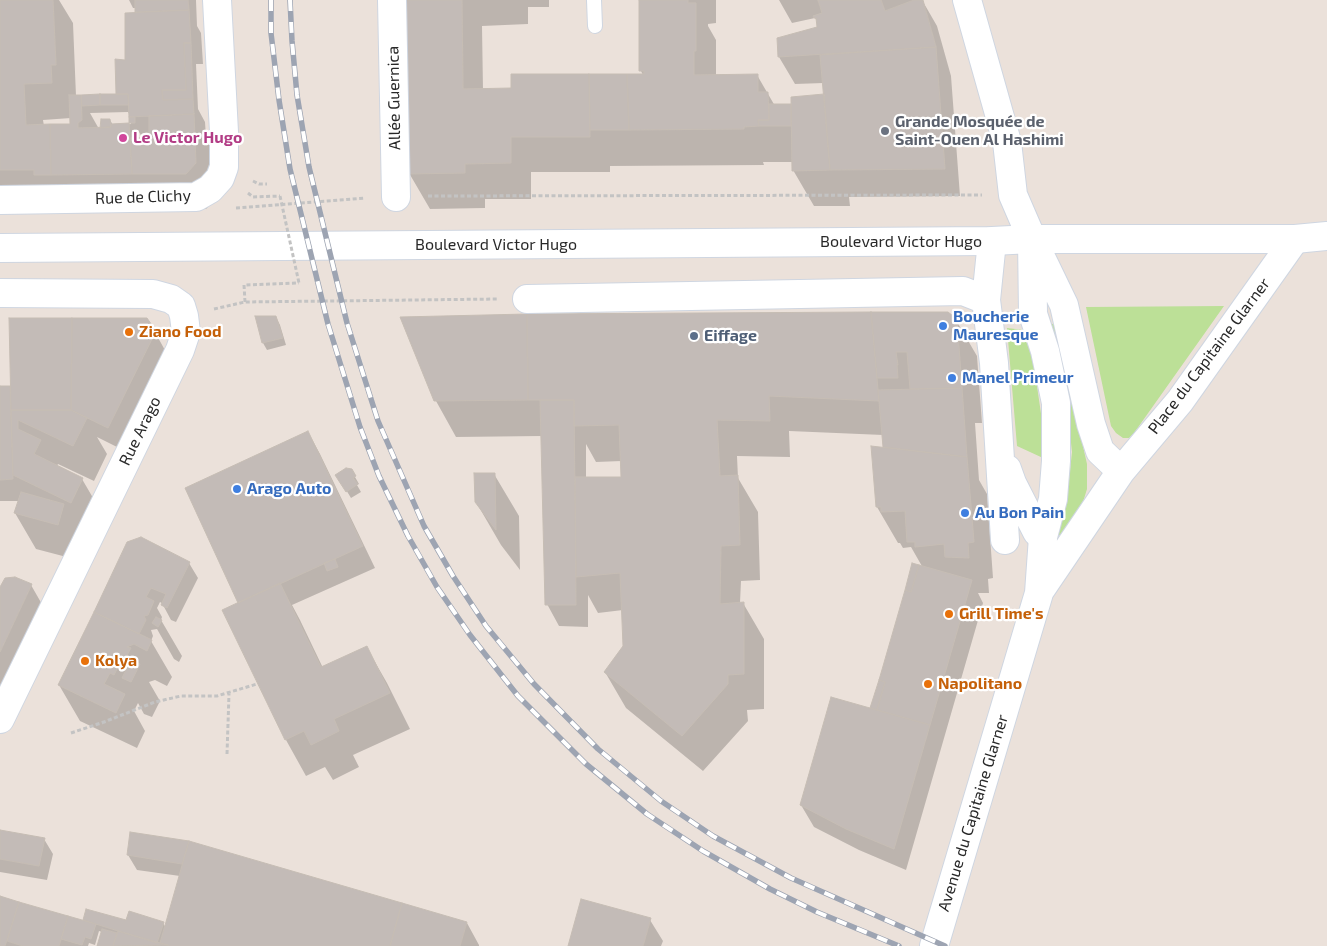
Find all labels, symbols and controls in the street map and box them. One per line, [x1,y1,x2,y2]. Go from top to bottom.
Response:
street label: Allée Guernica [383,46,405,150]
place label: Grande Mosquée de Saint-Ouen Al Hashimi [895,112,1064,150]
marker: Grande Mosquée de Saint-Ouen Al Hashimi [879,125,891,137]
place label: Le Victor Hugo [133,128,242,148]
marker: Le Victor Hugo [117,132,129,144]
street label: Rue de Clichy [95,186,191,208]
street label: Boulevard Victor Hugo [820,232,982,252]
street label: Boulevard Victor Hugo [415,235,577,255]
street label: Place du Capitaine Glarner [1144,274,1274,438]
place label: Boucherie Mauresque [953,307,1038,345]
marker: Boucherie Mauresque [937,320,949,332]
place label: Ziano Food [139,322,222,342]
marker: Ziano Food [123,326,135,338]
place label: Eiffage [704,326,757,346]
marker: Eiffage [688,330,700,342]
place label: Manel Primeur [962,368,1074,388]
marker: Manel Primeur [946,372,958,384]
street label: Rue Arago [115,393,165,469]
place label: Arago Auto [247,479,331,499]
marker: Arago Auto [231,483,243,495]
place label: Au Bon Pain [975,503,1064,523]
marker: Au Bon Pain [959,507,971,519]
place label: Grill Time's [959,604,1043,624]
marker: Grill Time's [943,608,955,620]
place label: Kolya [95,651,137,671]
marker: Kolya [79,655,91,667]
place label: Napolitano [938,674,1022,694]
marker: Napolitano [922,678,934,690]
street label: Avenue du Capitaine Glarner [934,712,1012,914]

